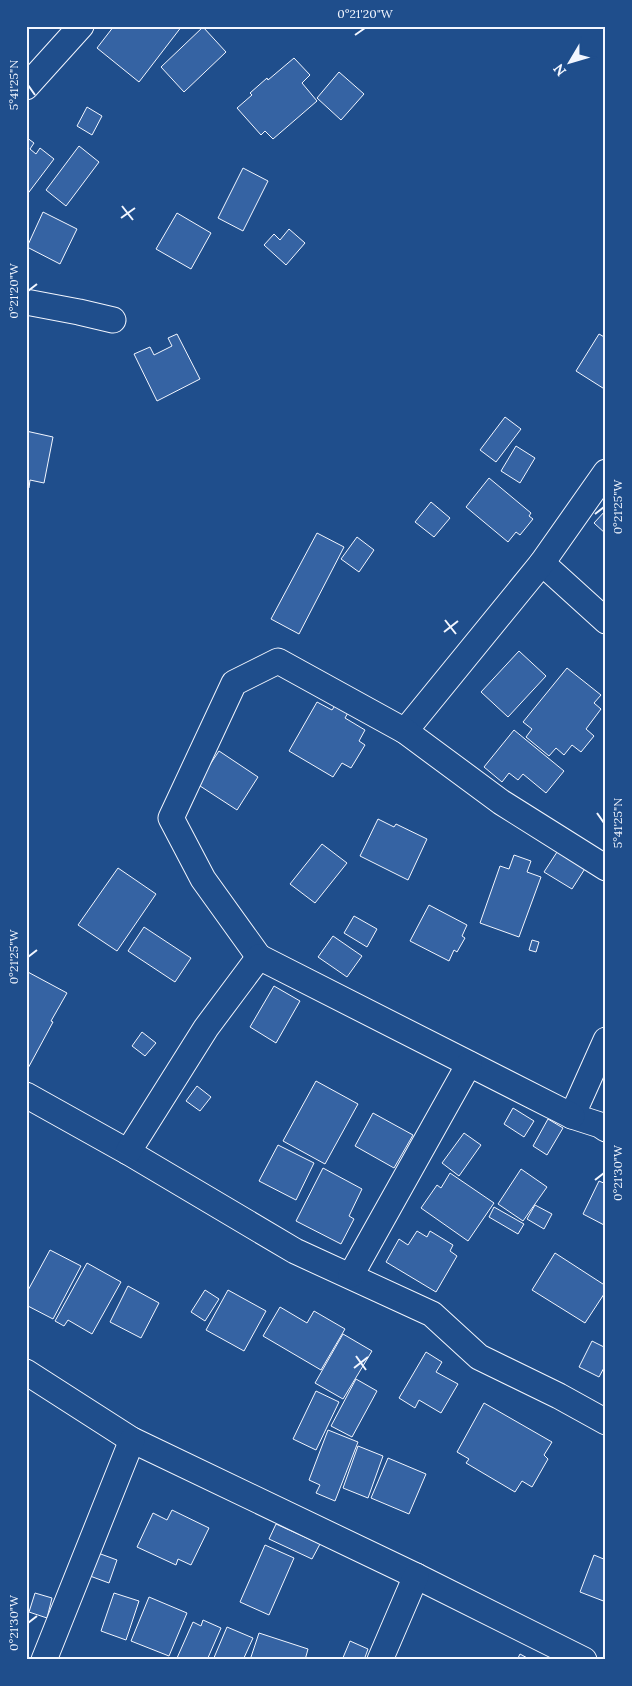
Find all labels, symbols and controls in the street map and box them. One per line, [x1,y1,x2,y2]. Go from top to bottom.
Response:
text: 0°21'20"W [337,6,394,21]
north arrow [544,38,594,88]
text: 5°41'25"N [6,60,21,110]
text: N [549,60,570,80]
text: 0°21'20"W [6,262,21,319]
text: 0°21'25"W [610,479,625,534]
text: 5°41'25"N [610,798,625,848]
text: 0°21'25"W [6,929,21,984]
text: 0°21'30"W [610,1144,625,1201]
text: 0°21'30"W [6,1594,21,1651]

